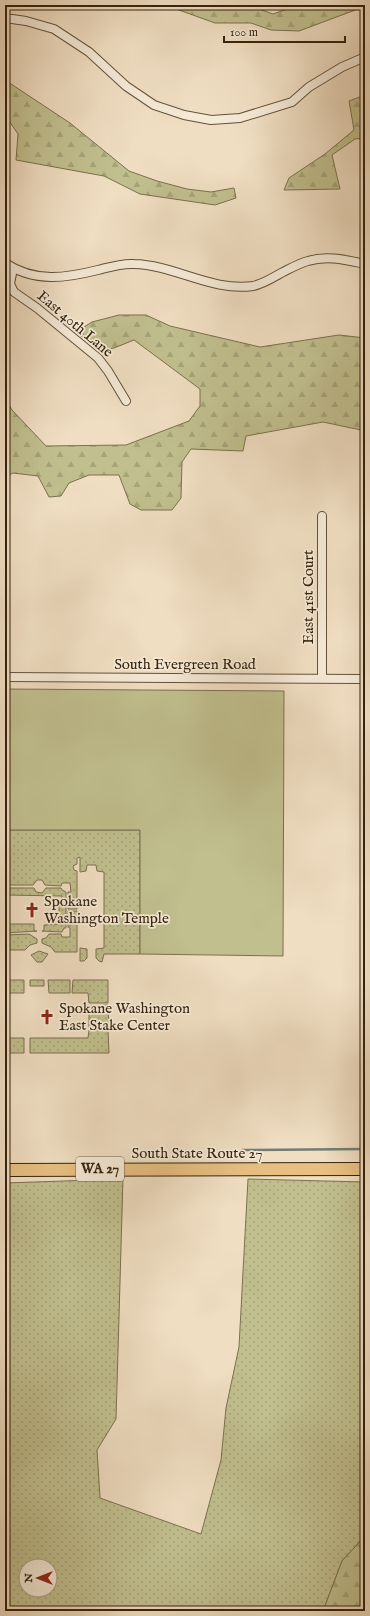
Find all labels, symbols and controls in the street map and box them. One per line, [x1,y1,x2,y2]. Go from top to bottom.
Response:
scale bar [224,18,345,44]
text: 100 m [230,25,258,40]
street label: East 40th Lane [33,287,117,361]
street label: East 41st Court [299,550,318,644]
street label: South Evergreen Road [114,655,257,674]
place label: Spokane Washington Temple [44,892,169,928]
church icon: Spokane Washington Temple [23,901,41,919]
place label: Spokane Washington East Stake Center [59,999,190,1035]
church icon: Spokane Washington East Stake Center [38,1008,56,1026]
street label: South State Route 27 [132,1144,262,1163]
road number: WA 27 [76,1157,124,1181]
north arrow [18,1558,58,1598]
text: N [22,1573,36,1584]

